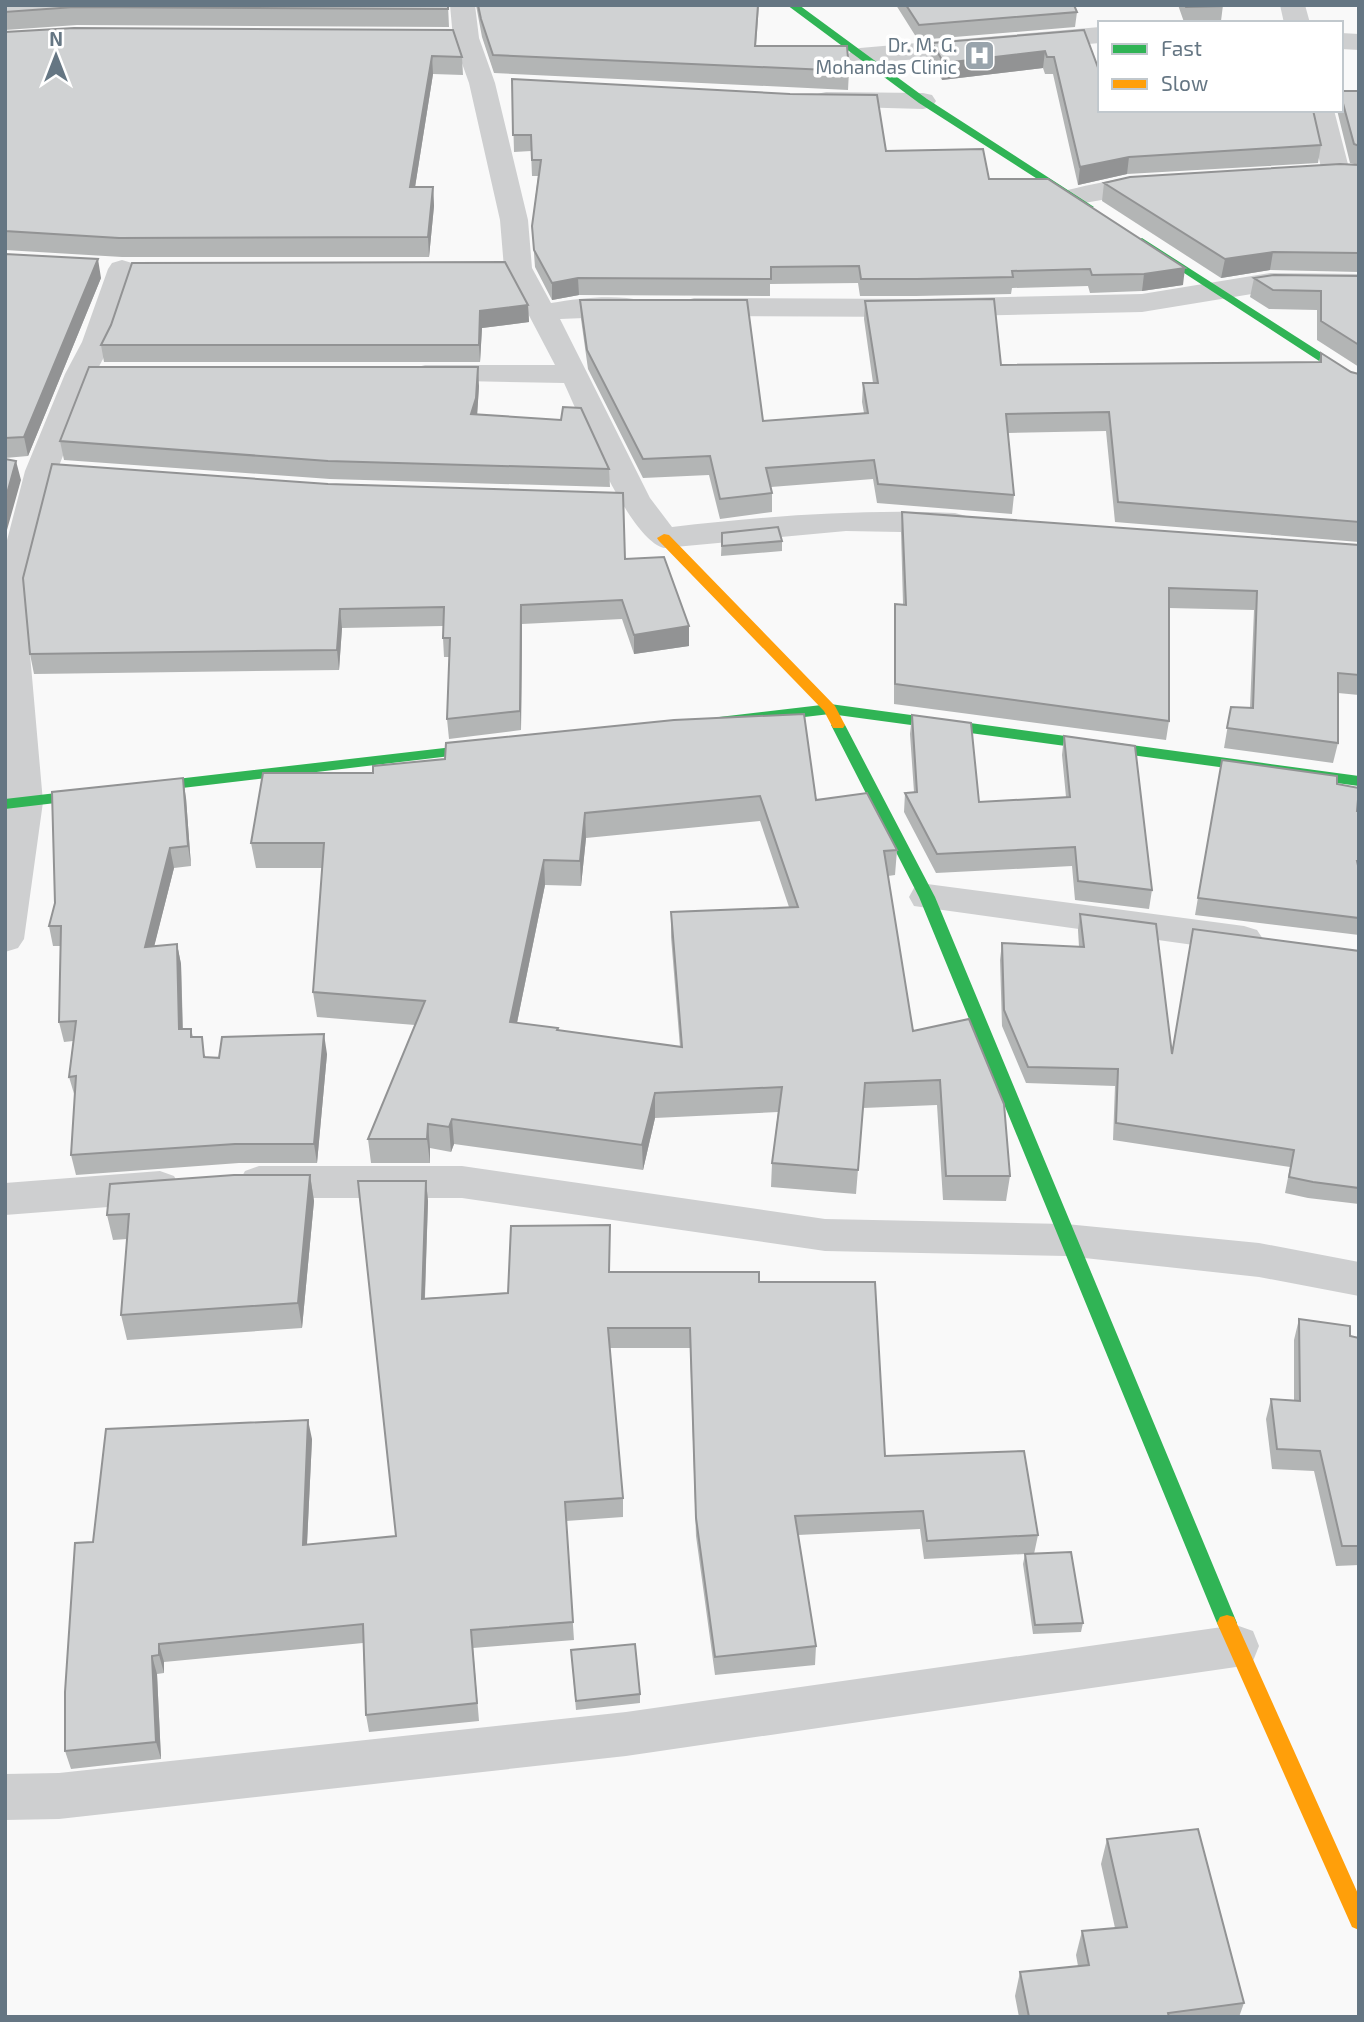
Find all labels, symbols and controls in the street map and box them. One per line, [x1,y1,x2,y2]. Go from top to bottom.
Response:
north arrow [21,21,91,91]
legend [1098,21,1343,112]
text: N [49,27,63,50]
place label: Dr. M. G. Mohandas Clinic [816,33,957,78]
text: Fast [1161,35,1202,60]
hospital icon: Dr. M. G. Mohandas Clinic [963,39,997,73]
text: Slow [1161,70,1208,95]

